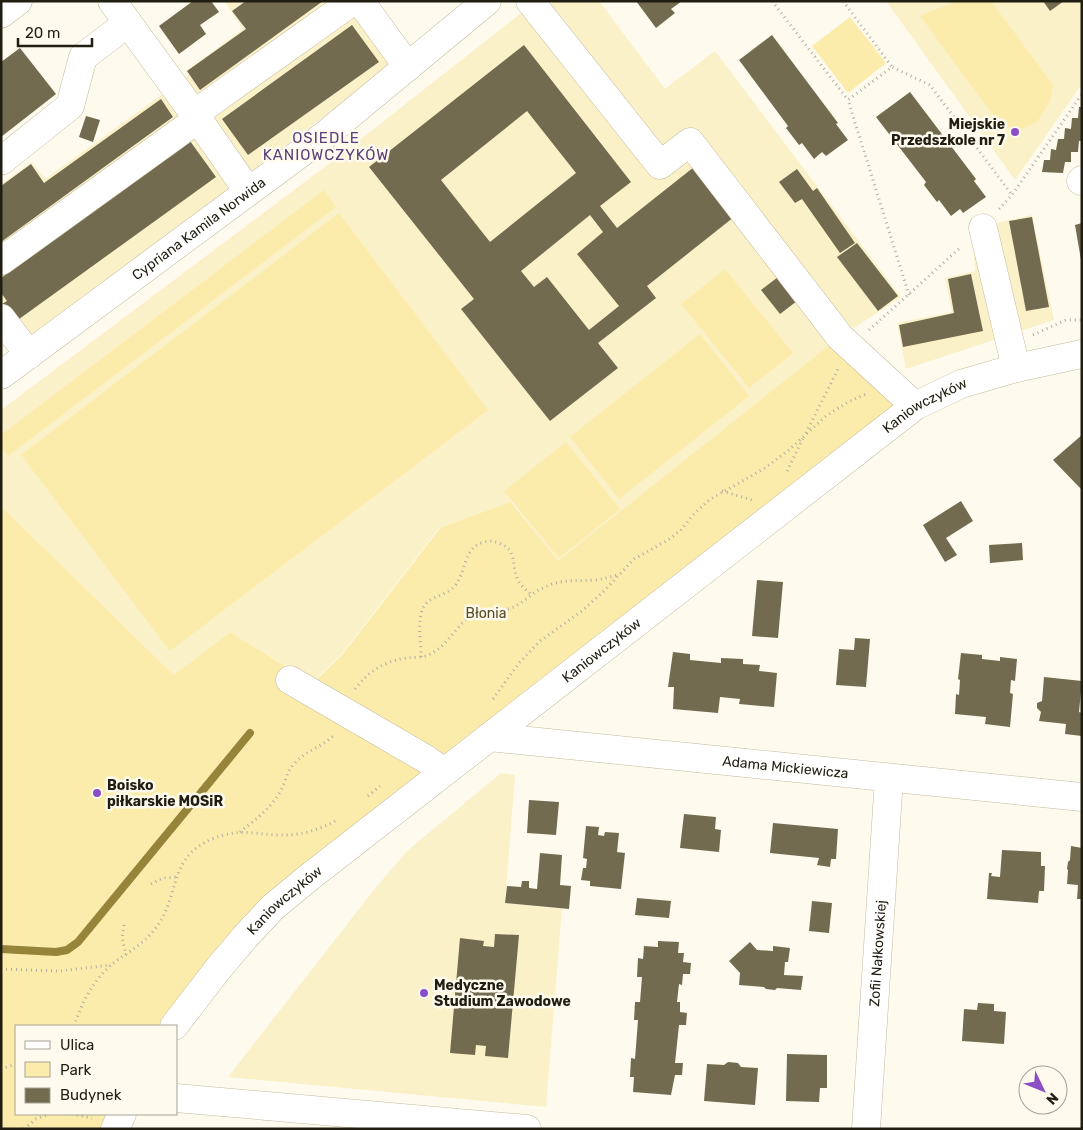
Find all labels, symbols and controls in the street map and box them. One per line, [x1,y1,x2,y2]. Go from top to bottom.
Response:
scale bar [18,15,91,47]
text: 20 m [25,24,60,42]
place label: Miejskie Przedszkole nr 7 [891,116,1005,149]
marker: Miejskie Przedszkole nr 7 [1009,126,1021,138]
district label: OSIEDLE KANIOWCZYKÓW [263,129,389,164]
street label: Cypriana Kamila Norwida [129,174,269,284]
street label: Kaniowczyków [879,374,970,437]
park label: Błonia [466,605,506,622]
street label: Kaniowczyków [559,614,645,686]
street label: Adama Mickiewicza [722,753,849,782]
place label: Boisko piłkarskie MOSiR [107,777,223,810]
marker: Boisko piłkarskie MOSiR [91,787,103,799]
street label: Kaniowczyków [244,862,326,938]
street label: Zofii Nałkowskiej [866,899,890,1007]
place label: Medyczne Studium Zawodowe [434,977,571,1010]
marker: Medyczne Studium Zawodowe [418,987,430,999]
legend [15,1025,178,1115]
text: Ulica [60,1036,94,1054]
text: Park [60,1061,91,1079]
north arrow [1018,1065,1068,1115]
text: Budynek [60,1086,122,1104]
text: N [1042,1089,1062,1108]

